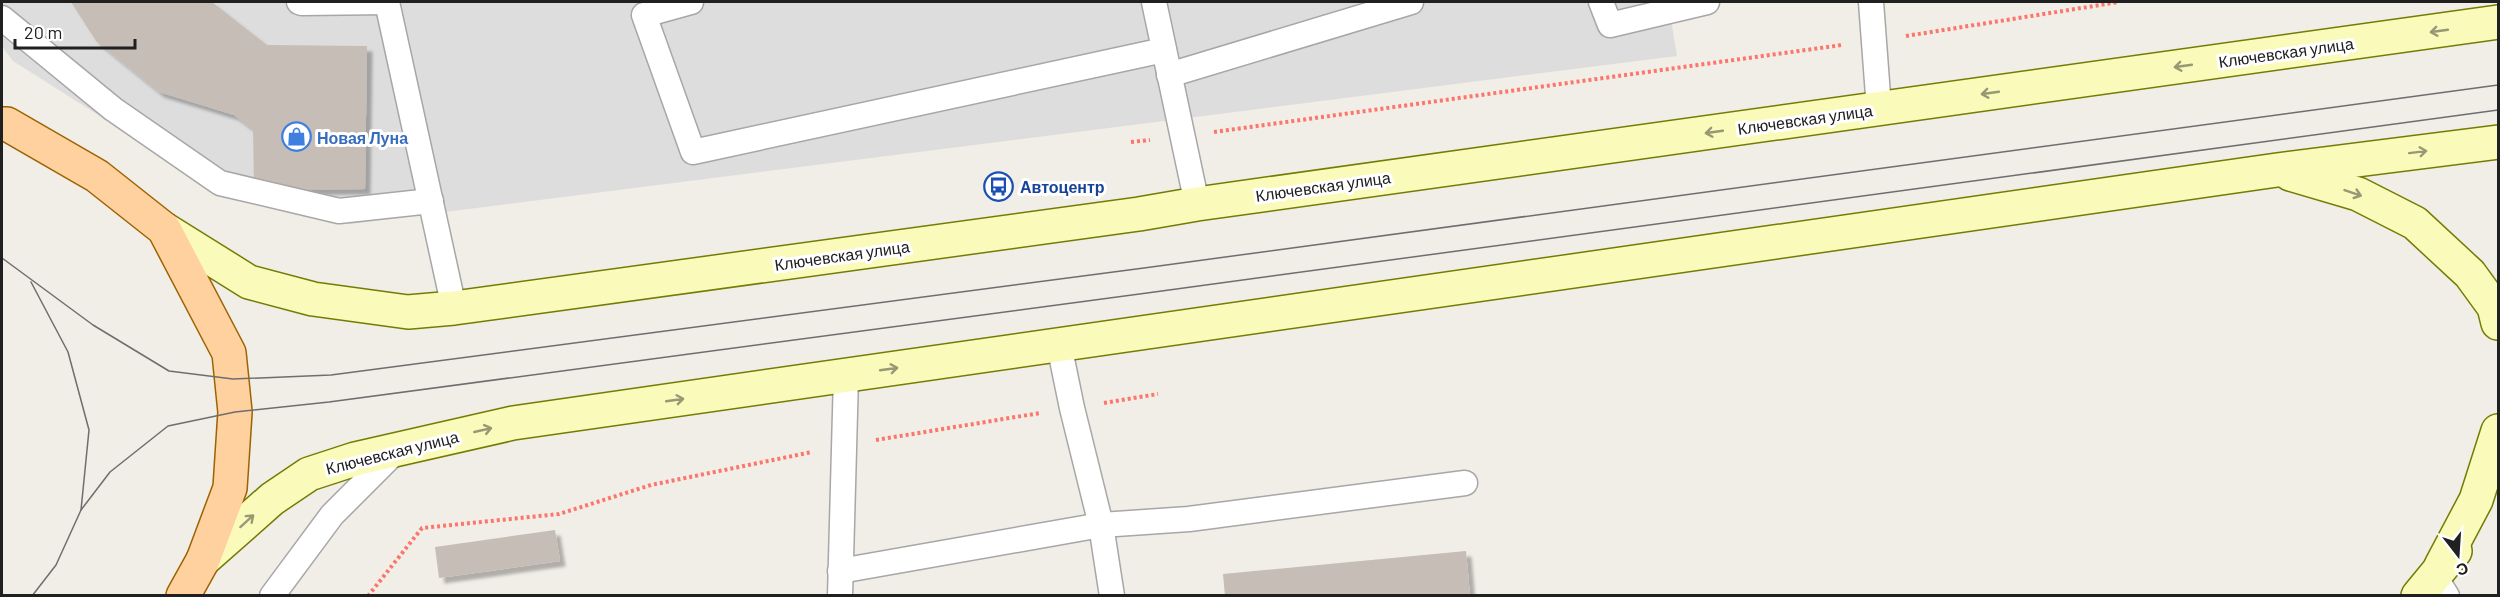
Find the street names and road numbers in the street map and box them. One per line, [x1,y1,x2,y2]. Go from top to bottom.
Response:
street label: Ключевская улица [2217,33,2355,71]
street label: Ключевская улица [1736,100,1874,138]
street label: Ключевская улица [1254,167,1392,205]
street label: Ключевская улица [773,236,911,274]
street label: Ключевская улица [324,426,460,478]

